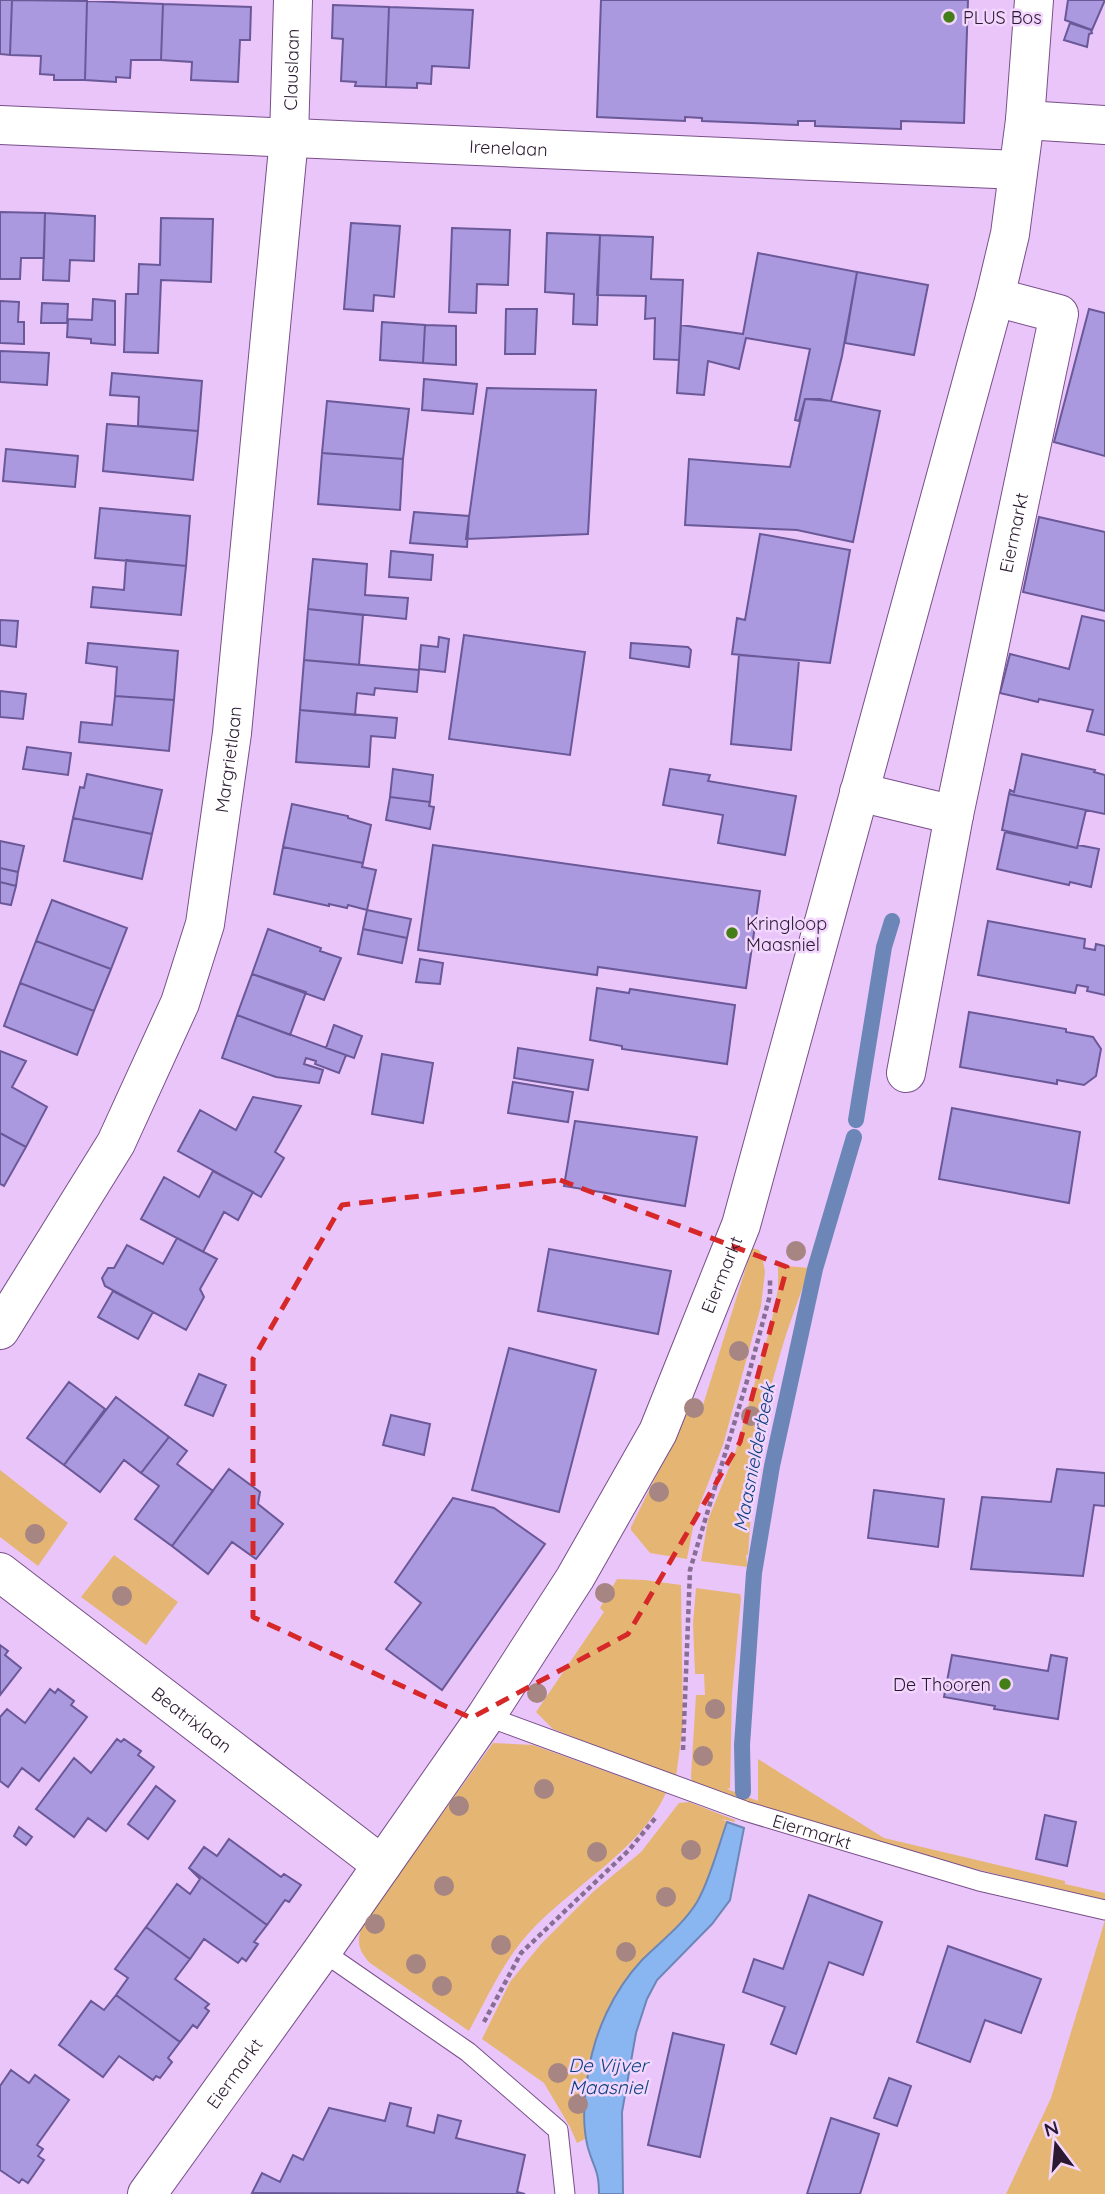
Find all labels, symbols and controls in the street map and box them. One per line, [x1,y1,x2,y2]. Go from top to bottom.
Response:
place label: PLUS Bos [963,6,1042,29]
marker: PLUS Bos [941,9,957,25]
street label: Clauslaan [278,28,304,111]
street label: Irenelaan [469,134,548,161]
street label: Eiermarkt [994,490,1033,575]
street label: Margrietlaan [209,705,246,814]
place label: Kringloop Maasniel [746,912,827,956]
marker: Kringloop Maasniel [724,925,740,941]
street label: Eiermarkt [695,1232,747,1316]
water label: Maasnielderbeek [728,1379,780,1533]
place label: De Thooren [893,1673,991,1696]
marker: De Thooren [997,1676,1013,1692]
street label: Beatrixlaan [147,1681,237,1757]
street label: Eiermarkt [770,1808,854,1854]
street label: Eiermarkt [201,2033,267,2113]
water label: De Vijver Maasniel [568,2053,650,2099]
north arrow [1021,2110,1091,2180]
text: N [1041,2115,1061,2142]

